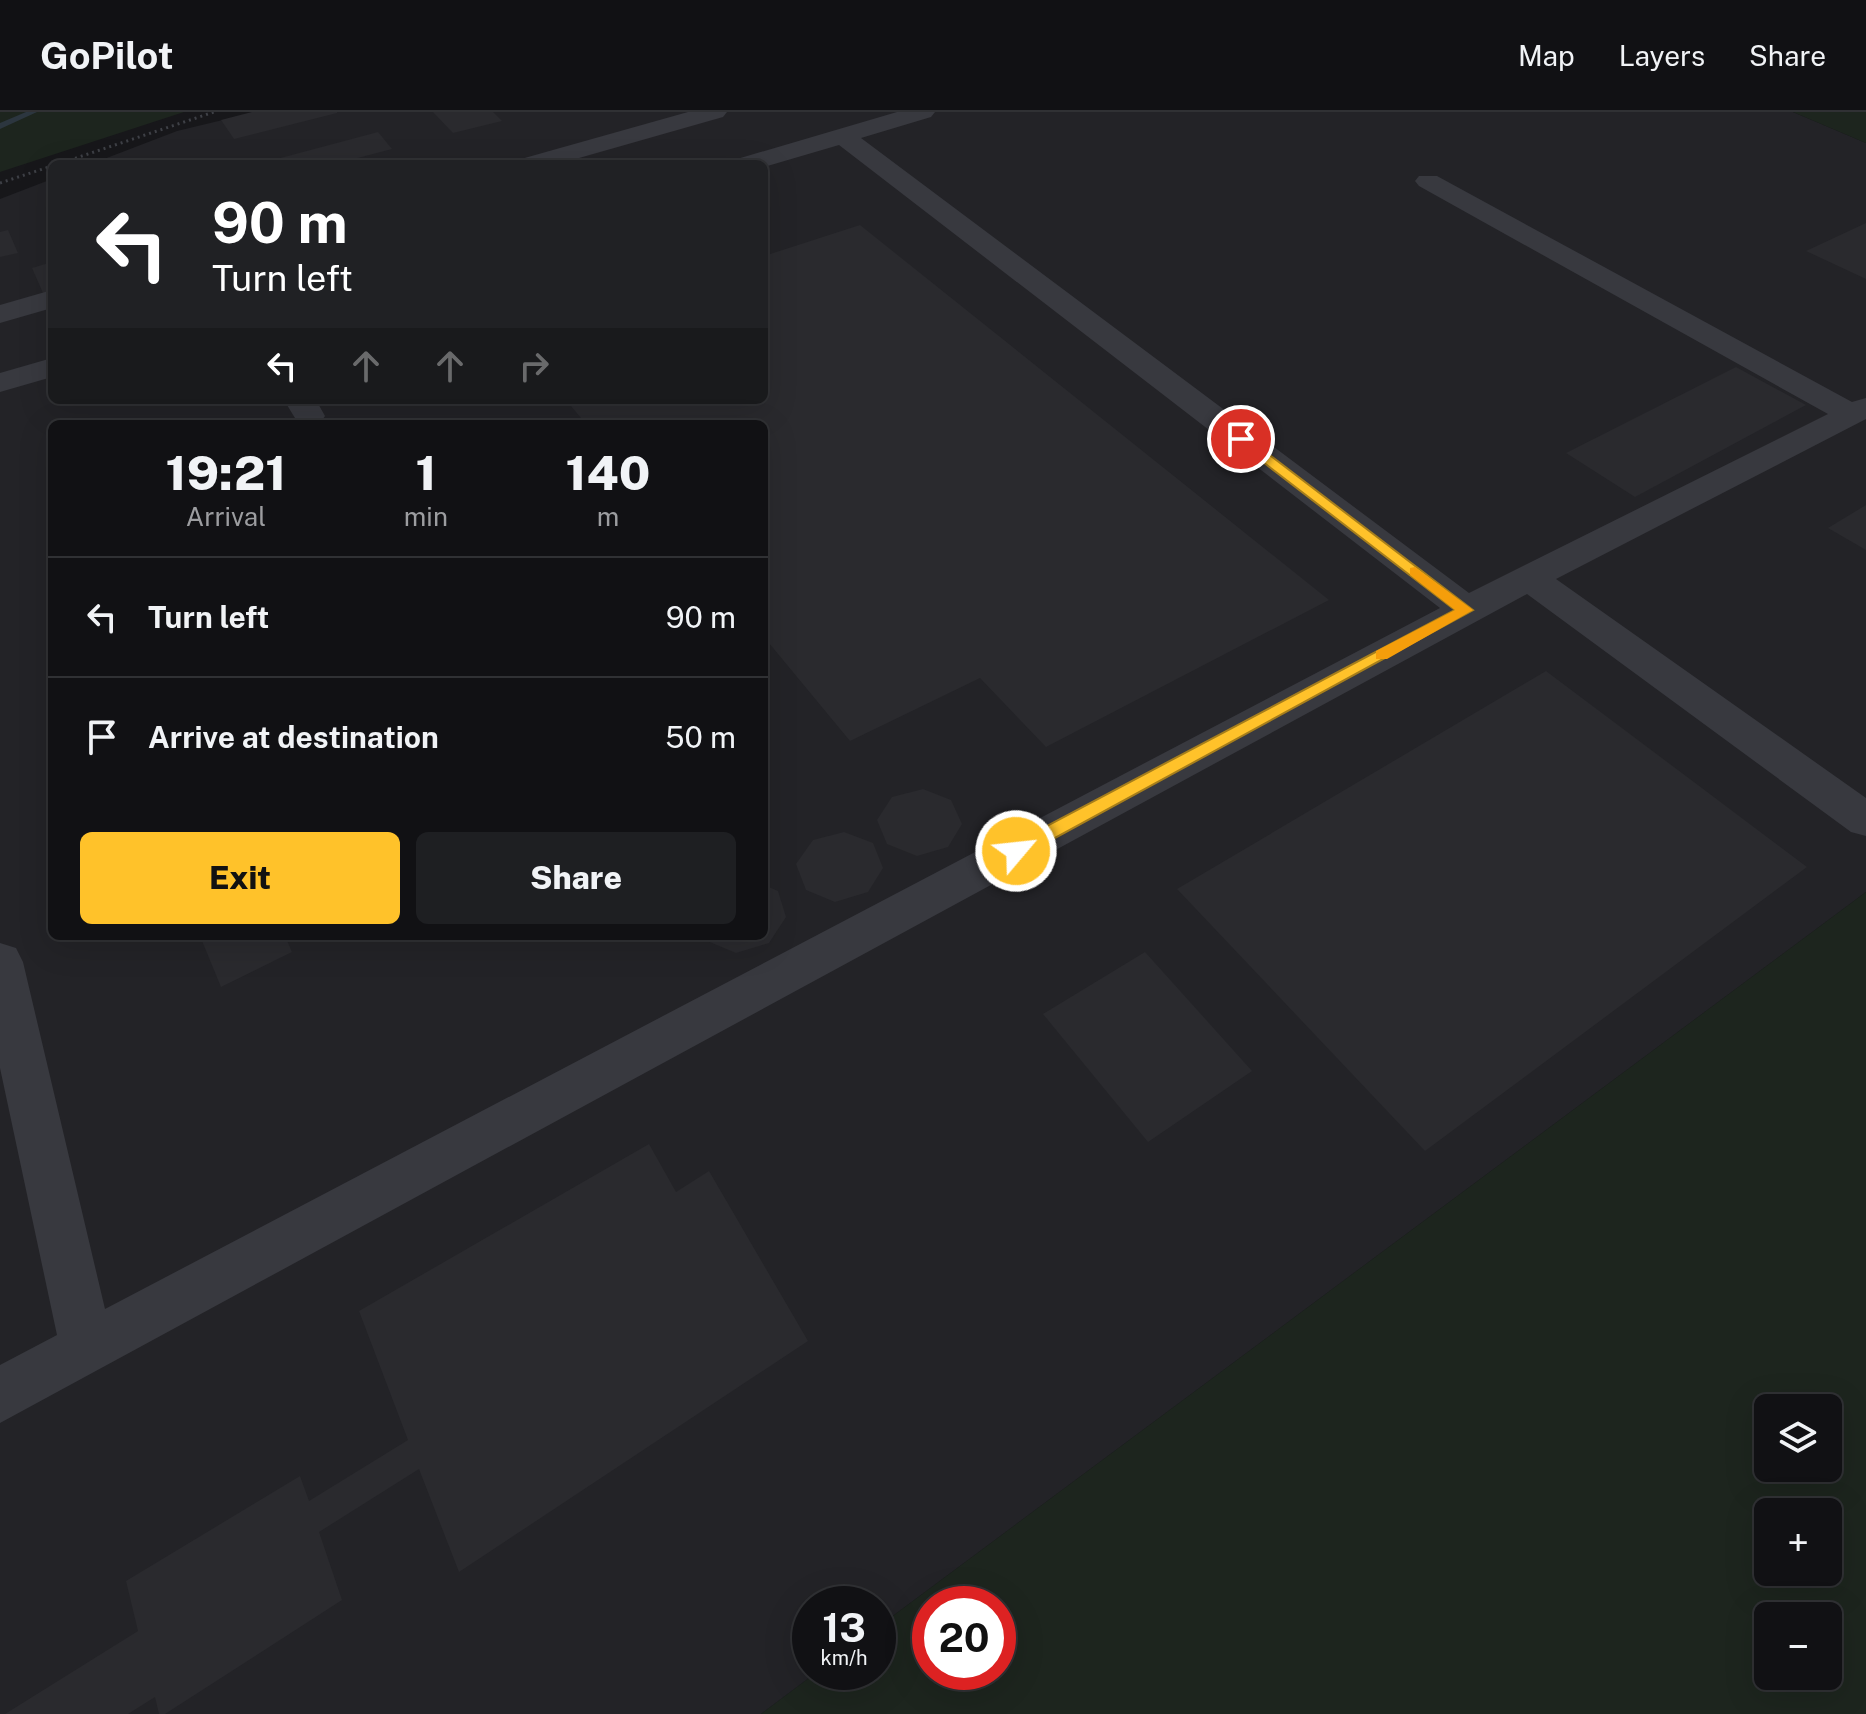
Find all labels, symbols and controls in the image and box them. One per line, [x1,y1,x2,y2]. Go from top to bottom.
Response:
text: GoPilot [40,33,174,78]
text: Map [1518,39,1575,72]
text: Layers [1619,39,1705,72]
text: Share [1749,39,1826,72]
text: 90 m [212,190,348,256]
icon: left [80,192,184,296]
text: Turn left [212,257,353,299]
icon: left [260,344,304,388]
icon: ahead [344,344,388,388]
icon: ahead [428,344,472,388]
icon: right [512,344,556,388]
pin [1207,405,1275,473]
icon: arrive [1219,417,1263,461]
text: 19:21 [166,444,286,501]
text: 1 [415,444,436,501]
text: 140 [566,444,650,501]
text: Arrival [186,501,266,532]
text: min [404,501,448,532]
text: m [597,501,619,532]
icon: left [80,595,124,639]
text: Turn left [148,599,269,635]
text: 90 m [666,599,736,635]
icon: arrive [80,715,124,759]
text: Arrive at destination [148,719,439,755]
text: 50 m [665,719,736,755]
position arrow [974,809,1058,893]
button: Exit [80,832,400,924]
button: Share [416,832,736,924]
map controls [1754,1394,1842,1690]
button: layers [1754,1394,1842,1482]
button: + [1754,1498,1842,1586]
speed limit sign: 20 [912,1586,1016,1690]
button: − [1754,1602,1842,1690]
text: 13 [822,1604,866,1651]
text: km/h [820,1646,868,1670]

